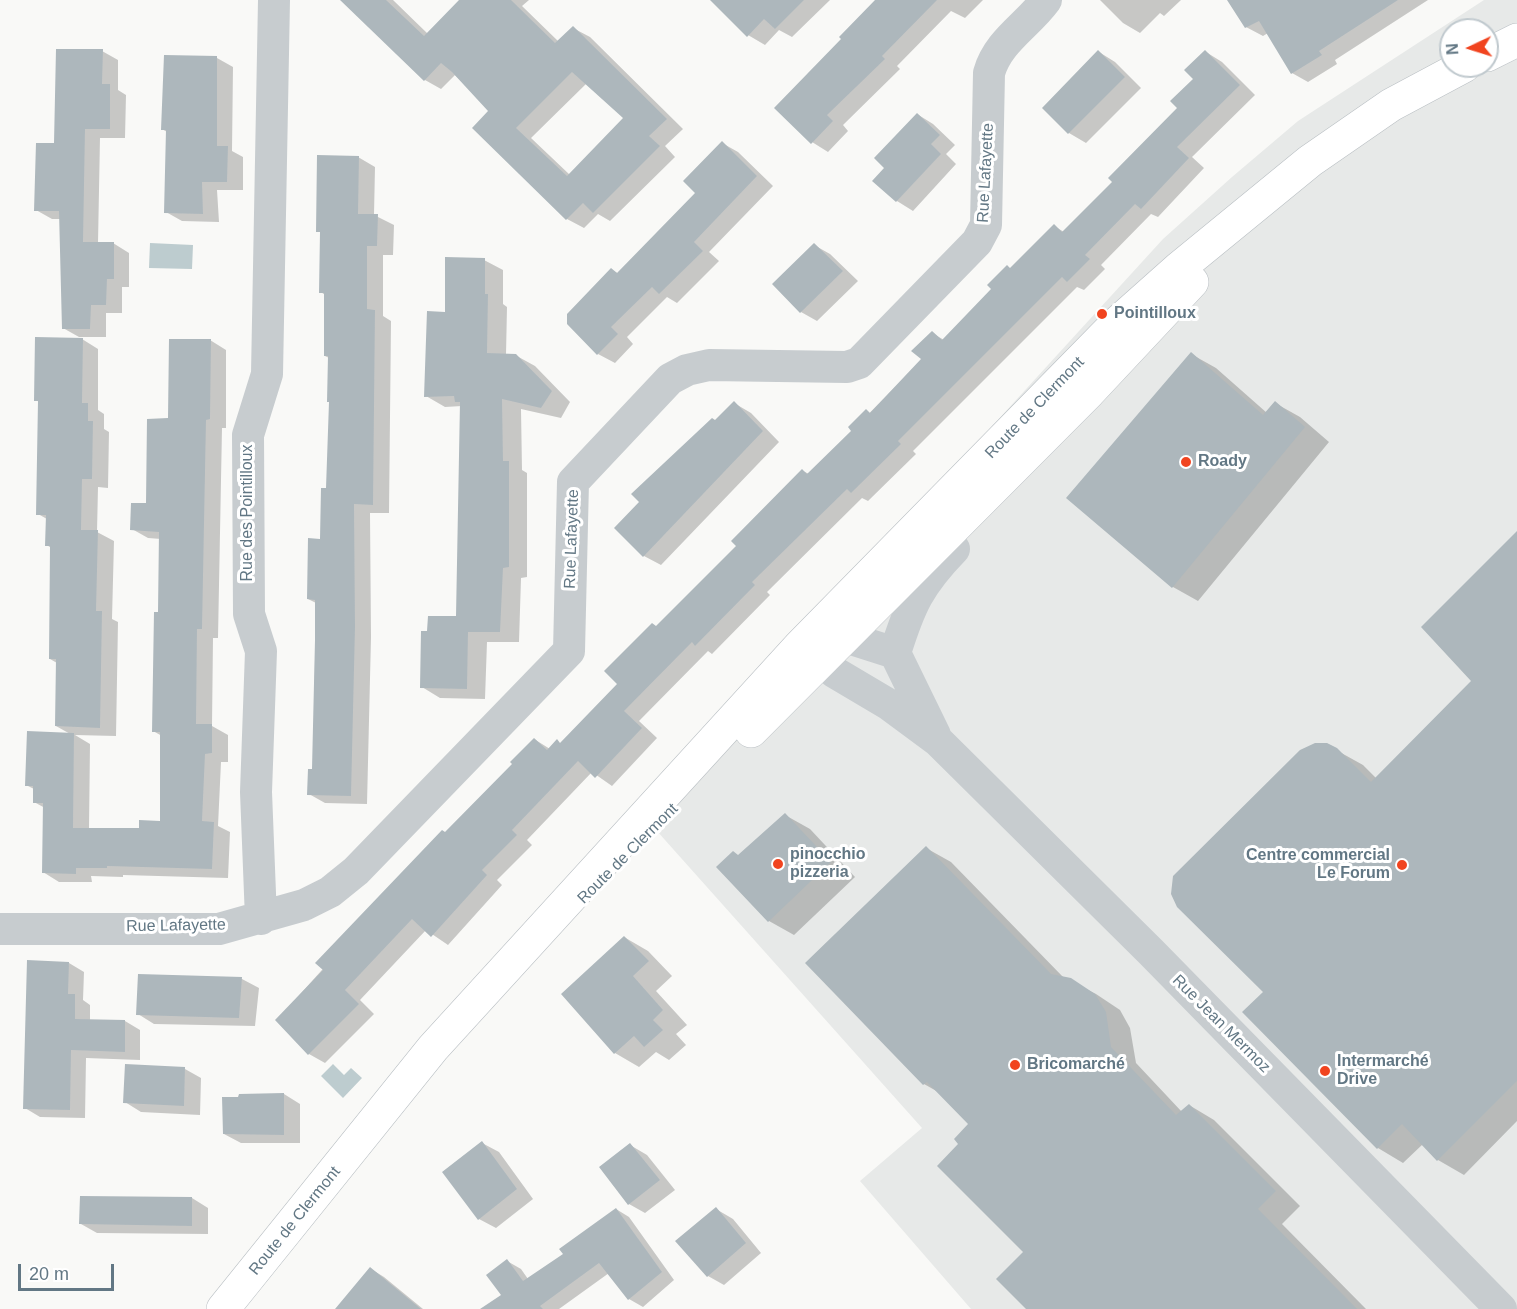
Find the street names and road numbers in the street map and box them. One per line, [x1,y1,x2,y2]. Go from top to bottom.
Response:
street label: Rue Lafayette [974,123,998,223]
street label: Route de Clermont [981,353,1089,463]
street label: Rue des Pointilloux [238,445,258,581]
street label: Rue Lafayette [561,489,583,589]
street label: Route de Clermont [574,800,682,908]
street label: Rue Lafayette [126,916,226,936]
street label: Rue Jean Mermoz [1168,971,1274,1077]
street label: Route de Clermont [245,1163,345,1279]

